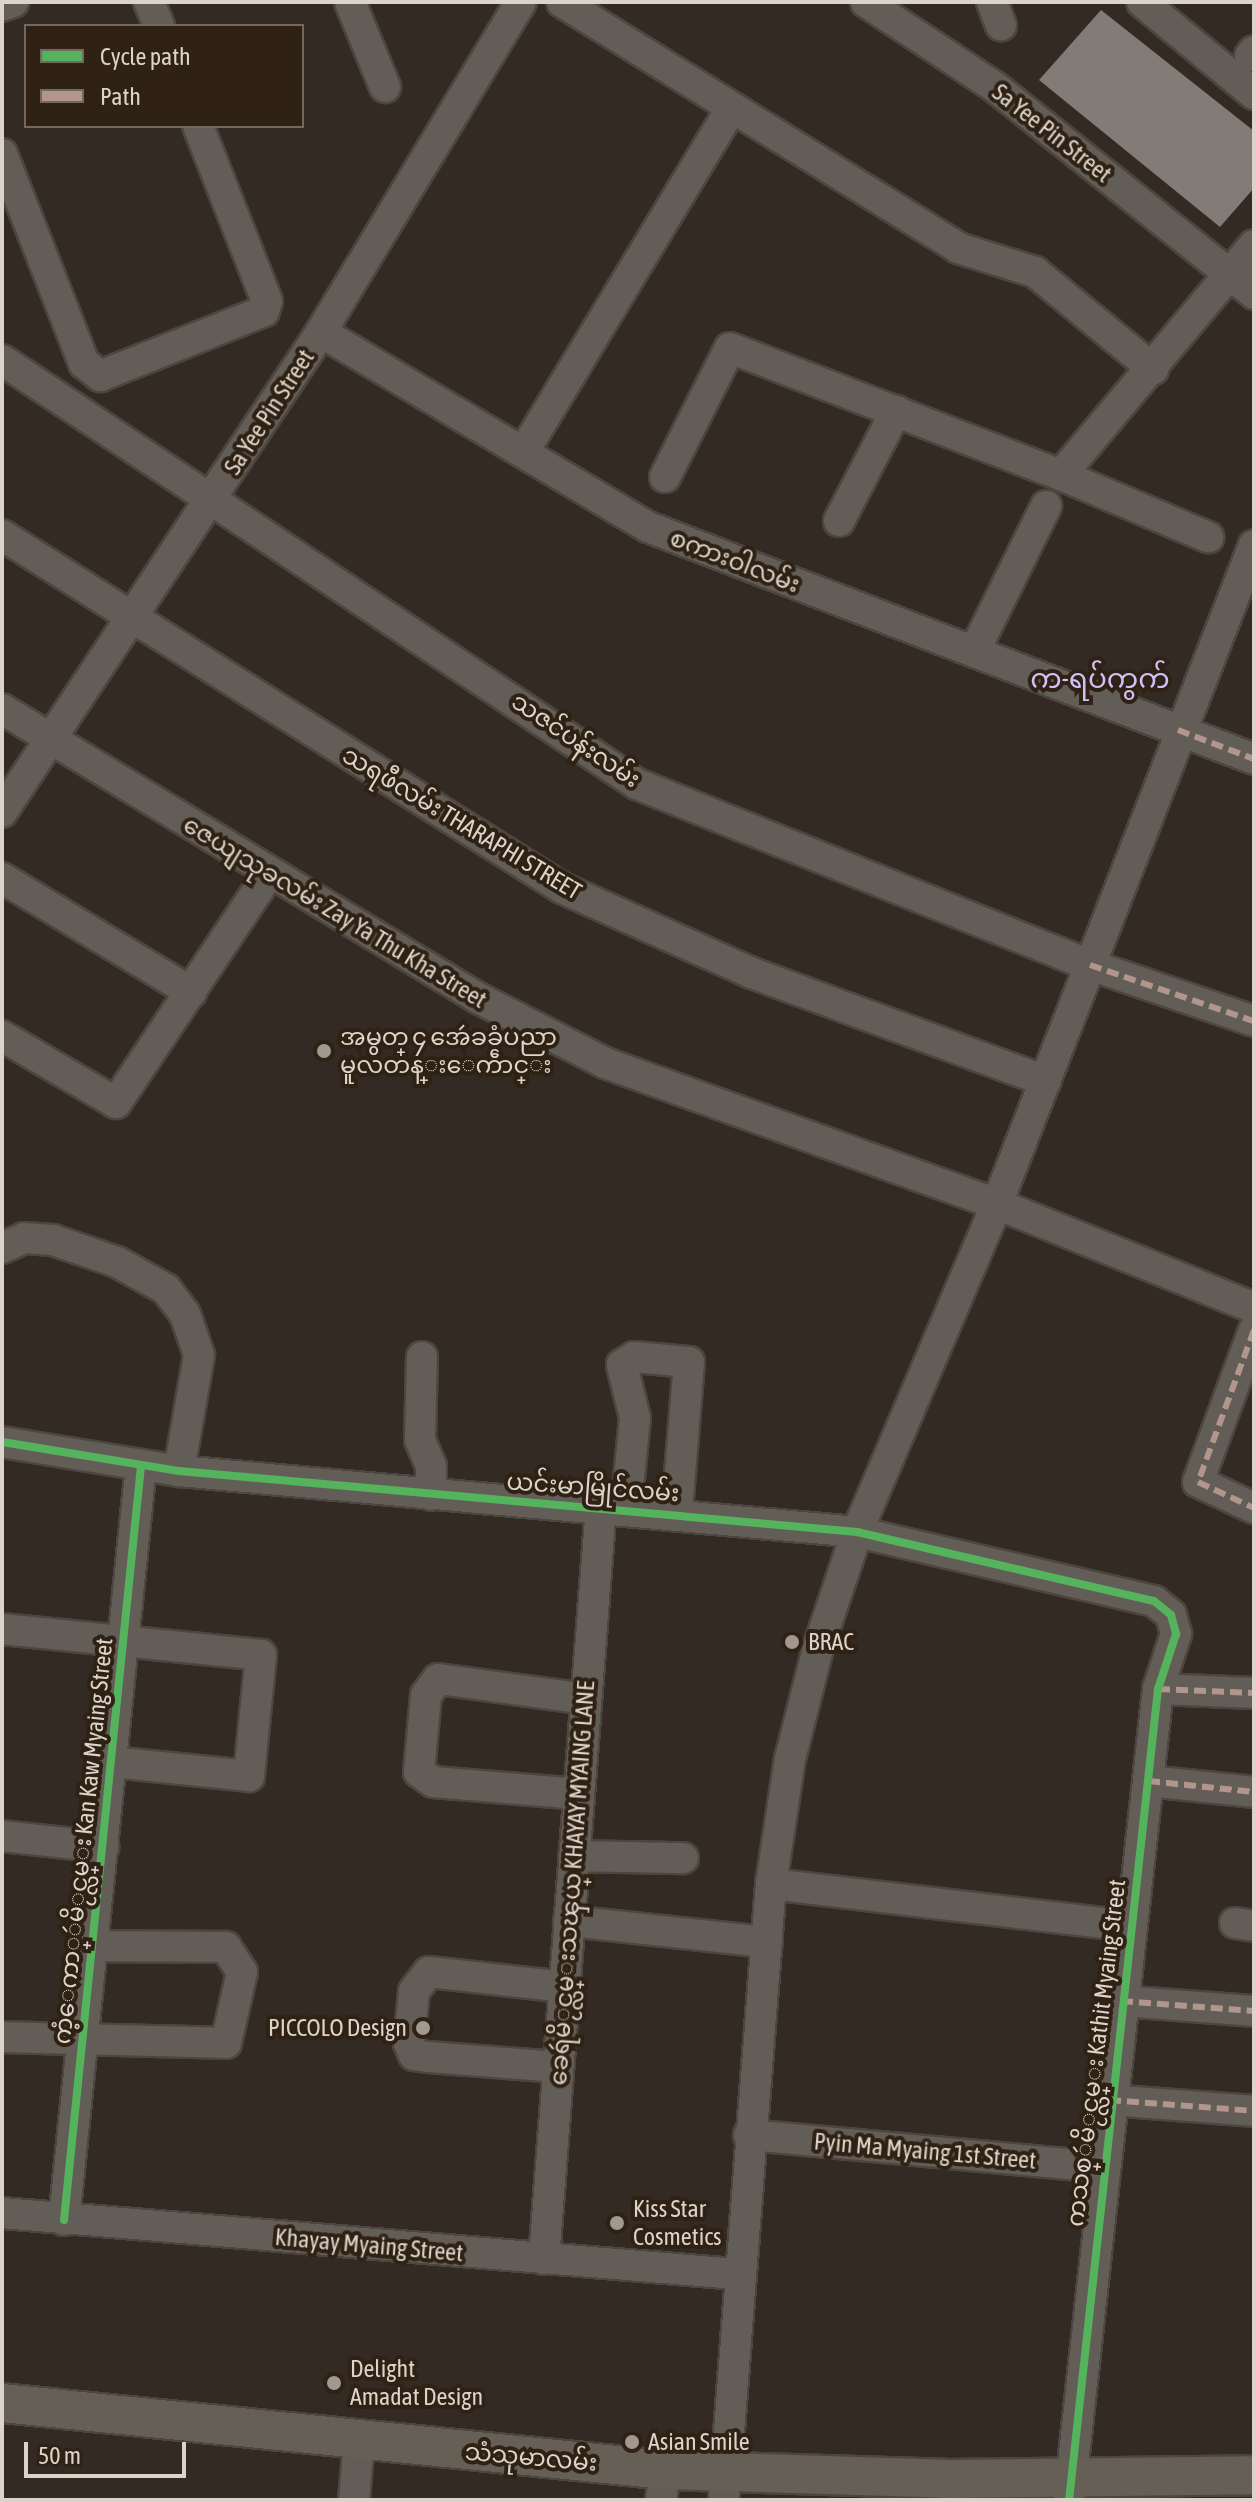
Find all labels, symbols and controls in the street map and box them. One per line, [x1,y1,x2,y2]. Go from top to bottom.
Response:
legend [24,24,304,128]
text: Cycle path [100,43,191,70]
street label: Sa Yee Pin Street [987,78,1117,188]
text: Path [100,83,141,110]
street label: Sa Yee Pin Street [218,344,320,480]
street label: စကားဝါလမ်း [666,523,804,599]
district label: က-ရပ်ကွက် [1030,661,1170,695]
street label: သဇင်ပန်းလမ်း [506,686,646,794]
street label: သရဖီလမ်း THARAPHI STREET [337,740,587,906]
street label: ဇေယျသုခလမ်း Zay Ya Thu Kha Street [178,810,492,1014]
place label: အမွတ္ ၄ အေဴခခံပညာ မူလတန္းေကဵာင္း [340,1023,557,1079]
marker: အမွတ္ ၄ အေဴခခံပညာ မူလတန္းေကဵာင္း [315,1042,333,1060]
street label: ယင်းမာမြိုင်လမ်း [506,1467,680,1507]
place label: BRAC [808,1628,854,1656]
marker: BRAC [783,1633,801,1651]
street label: ကံ့ေကာ္ဴမိႂင္လမ္း Kan Kaw Myaing Street [47,1636,119,2046]
street label: ခေရဴမိႂင္လမ္းသၾယ္ KHAYAY MYAING LANE [543,1680,601,2086]
street label: ကသစ္ဴမိႂင္လမ္း Kathit Myaing Street [1060,1878,1132,2228]
place label: PICCOLO Design [268,2014,407,2042]
marker: PICCOLO Design [414,2019,432,2037]
street label: Pyin Ma Myaing 1st Street [813,2127,1037,2175]
place label: Kiss Star Cosmetics [633,2195,722,2251]
marker: Kiss Star Cosmetics [608,2214,626,2232]
street label: Khayay Myaing Street [274,2222,464,2268]
place label: Delight Amadat Design [350,2355,483,2411]
marker: Delight Amadat Design [325,2374,343,2392]
scale bar [28,2426,190,2476]
place label: Asian Smile [648,2428,750,2456]
marker: Asian Smile [623,2433,641,2451]
street label: သံသုမာလမ်း [464,2437,598,2477]
text: 50 m [38,2442,81,2469]

